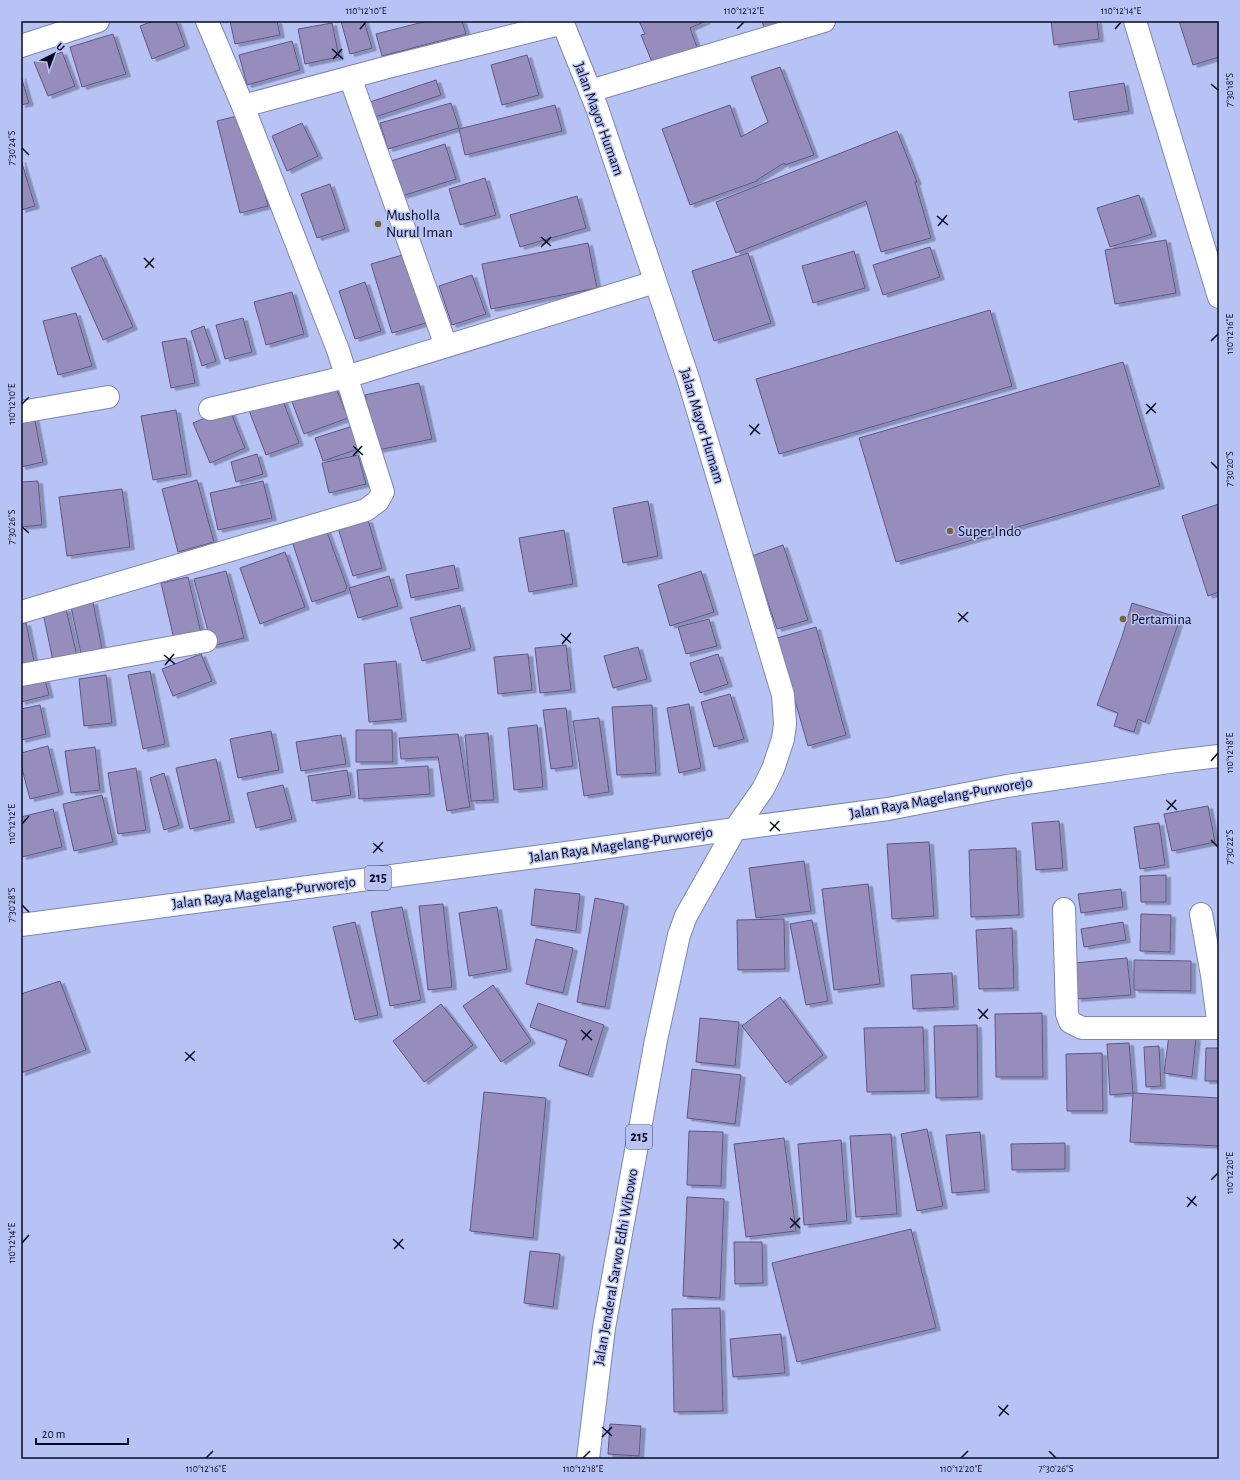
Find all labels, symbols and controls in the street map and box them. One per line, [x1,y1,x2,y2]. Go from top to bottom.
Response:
text: 110°12'10"E [345,6,387,16]
text: 110°12'12"E [724,6,764,16]
text: 110°12'14"E [1101,6,1141,16]
north arrow [34,34,74,74]
text: U [54,41,67,53]
street label: Jalan Mayor Humam [572,60,626,178]
text: 7°30'18"S [1225,73,1235,107]
text: 7°30'24"S [7,130,17,166]
place label: Musholla Nurul Iman [386,208,453,240]
marker: Musholla Nurul Iman [373,219,383,229]
text: 110°12'16"E [1225,314,1235,354]
street label: Jalan Mayor Humam [677,367,727,485]
text: 110°12'10"E [7,383,17,425]
text: 7°30'20"S [1225,451,1235,487]
text: 7°30'26"S [7,509,17,544]
place label: Super Indo [958,524,1021,539]
marker: Super Indo [945,526,955,536]
place label: Pertamina [1131,612,1192,627]
marker: Pertamina [1118,614,1128,624]
text: 110°12'18"E [1225,733,1235,773]
street label: Jalan Raya Magelang-Purworejo [849,775,1033,821]
text: 110°12'12"E [7,804,17,844]
street label: Jalan Raya Magelang-Purworejo [528,825,714,865]
text: 7°30'22"S [1225,829,1235,864]
road number: 215 [365,866,391,890]
street label: Jalan Raya Magelang-Purworejo [171,874,357,912]
text: 7°30'28"S [7,887,17,922]
road number: 215 [626,1125,652,1149]
text: 110°12'20"E [1225,1152,1235,1194]
street label: Jalan Jenderal Sarwo Edhi Wibowo [591,1167,641,1367]
text: 110°12'14"E [7,1223,17,1263]
scale bar [36,1420,128,1446]
text: 20 m [42,1428,65,1440]
text: 110°12'16"E [186,1464,226,1474]
text: 110°12'18"E [563,1464,603,1474]
text: 110°12'20"E [940,1464,982,1474]
text: 7°30'26"S [1039,1464,1074,1474]

